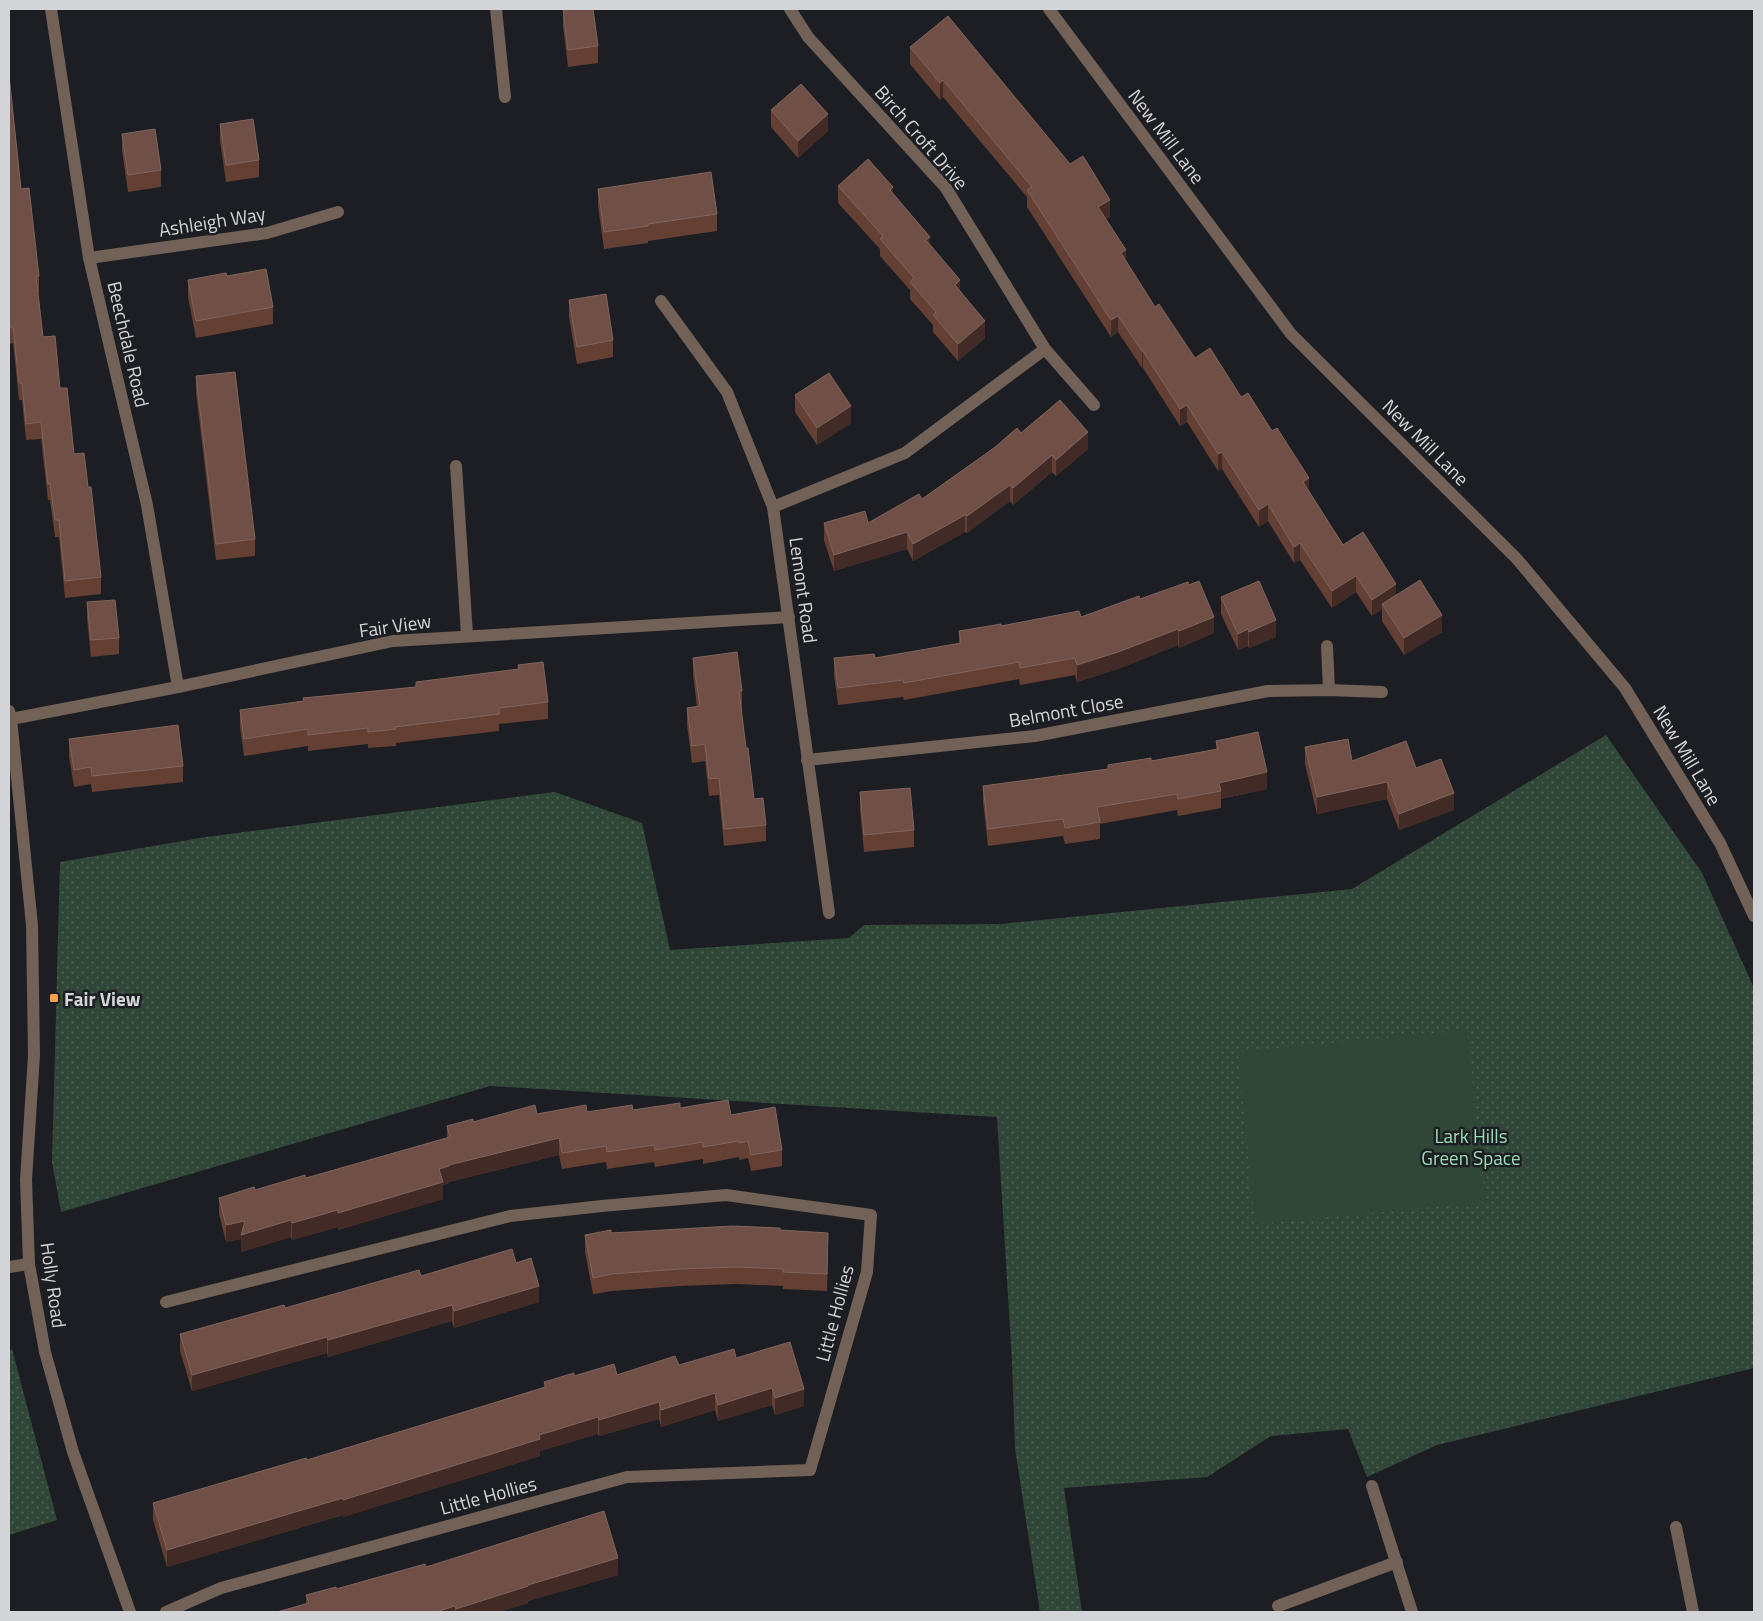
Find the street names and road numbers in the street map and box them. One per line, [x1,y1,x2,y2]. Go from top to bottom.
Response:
street label: Birch Croft Drive [868,78,976,196]
street label: New Mill Lane [1122,82,1212,190]
street label: Ashleigh Way [156,198,268,244]
street label: Beechdale Road [100,278,158,410]
street label: New Mill Lane [1376,392,1476,492]
street label: Lemont Road [782,535,826,645]
street label: Fair View [357,606,433,644]
street label: Belmont Close [1006,686,1126,734]
street label: New Mill Lane [1647,699,1729,811]
street label: Holly Road [34,1240,74,1330]
street label: Little Hollies [807,1261,861,1365]
street label: Little Hollies [436,1468,540,1522]

